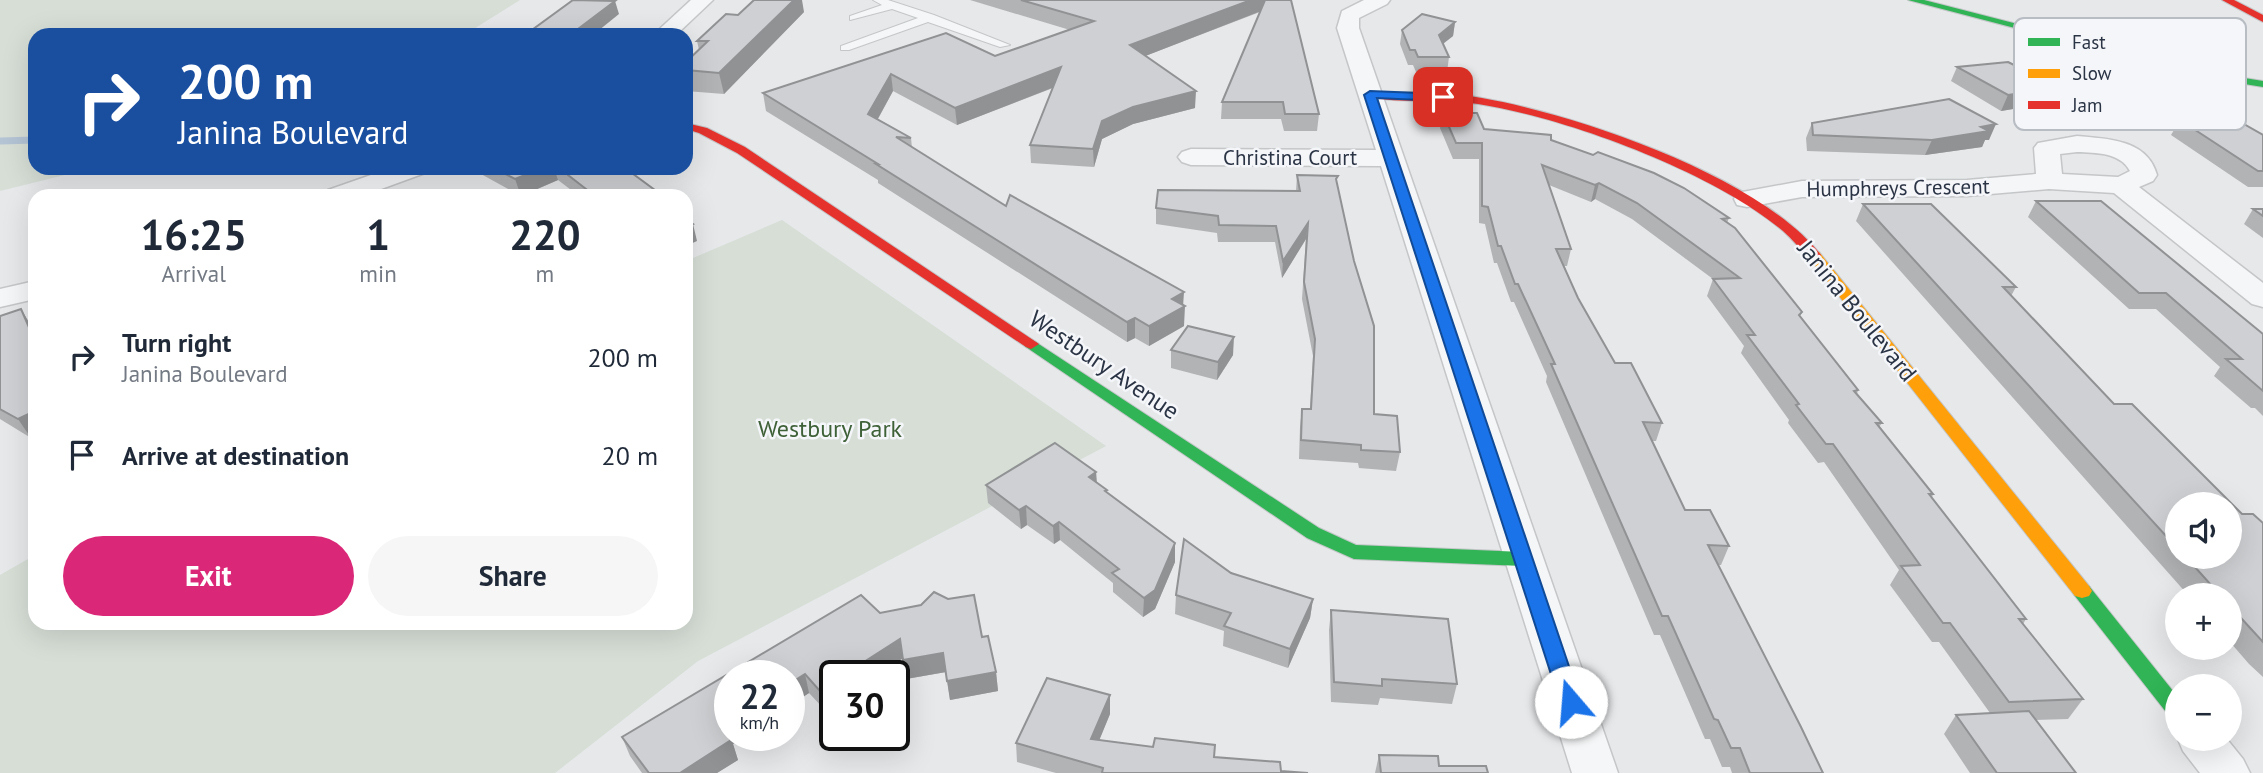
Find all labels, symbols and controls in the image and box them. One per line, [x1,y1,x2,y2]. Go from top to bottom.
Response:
legend [2014,18,2246,130]
text: Fast [2072,30,2106,54]
text: 200 m [178,49,313,113]
icon: right [63,56,154,147]
text: Slow [2072,61,2112,85]
pin [1413,67,1473,127]
icon: arrive [1424,78,1462,116]
text: Jam [2071,93,2102,117]
text: Janina Boulevard [178,111,409,153]
street label: Christina Court [1223,144,1357,171]
street label: Humphreys Crescent [1806,172,1990,203]
text: 16:25 [140,207,247,262]
text: 1 [366,207,390,262]
text: 220 [509,207,581,262]
street label: Janina Boulevard [1790,233,1924,388]
text: Arrival [161,259,226,288]
text: min [359,259,397,288]
text: m [536,259,554,288]
street label: Westbury Avenue [1023,303,1185,426]
text: Turn right [122,326,231,359]
icon: right [63,338,101,376]
text: 200 m [587,341,658,374]
text: Janina Boulevard [122,359,288,388]
park label: Westbury Park [758,413,903,444]
icon: arrive [63,436,101,474]
text: Arrive at destination [122,439,349,472]
text: 20 m [602,439,658,472]
map controls [2165,492,2242,751]
button: sound [2165,492,2242,569]
button: Exit [63,536,354,616]
button: Share [368,536,658,616]
button: + [2165,583,2242,660]
speed limit sign: 30 [819,660,910,751]
position arrow [1534,665,1608,739]
text: 22 [740,673,779,719]
button: − [2165,674,2242,751]
text: km/h [740,711,779,734]

